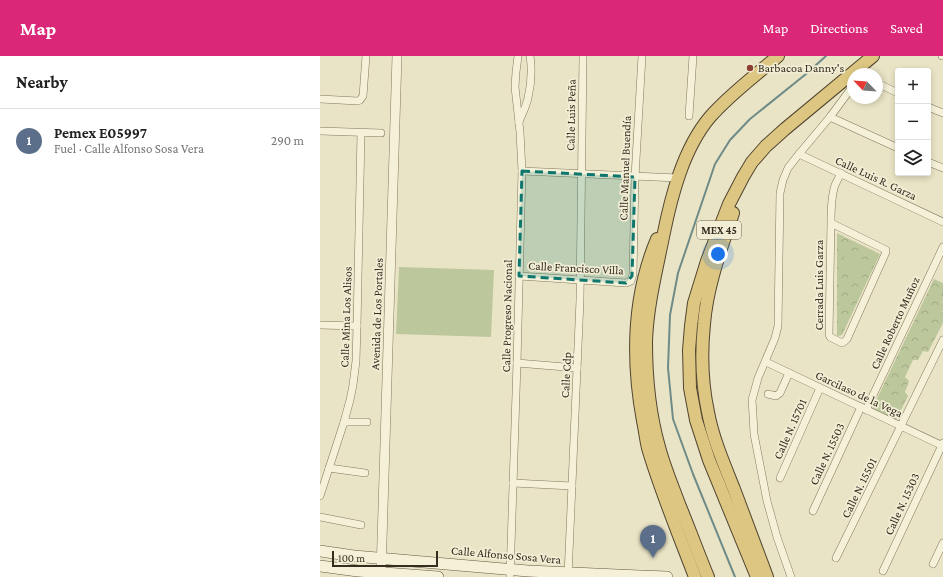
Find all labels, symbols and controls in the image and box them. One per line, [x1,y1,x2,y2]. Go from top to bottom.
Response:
text: Map [20,18,56,39]
text: Map [763,20,788,36]
text: Directions [810,20,868,36]
text: Saved [890,20,923,36]
place label: Barbacoa Danny's [758,61,844,75]
marker: Barbacoa Danny's [745,63,755,73]
north arrow [847,68,883,104]
map controls [895,68,931,176]
button: + [895,68,931,104]
text: Nearby [16,73,68,92]
street label: Calle Luis Peña [563,79,579,151]
button: − [895,104,931,140]
street label: Calle Manuel Buendía [616,115,634,221]
text: Pemex E05997 [54,125,147,141]
text: 1 [27,133,31,148]
text: 290 m [271,133,304,148]
button: layers [895,140,931,176]
text: Fuel · Calle Alfonso Sosa Vera [54,141,204,156]
street label: Calle Luis R. Garza [833,153,919,203]
road number: MEX 45 [697,221,741,239]
street label: Cerrada Luis Garza [812,239,826,330]
your location [708,244,728,264]
street label: Avenida de Los Portales [368,257,386,370]
street label: Calle Francisco Villa [528,258,625,278]
street label: Calle Progreso Nacional [499,259,515,373]
street label: Calle Mina Los Alisos [337,266,355,368]
street label: Calle Roberto Muñoz [867,275,923,371]
street label: Calle Cdp [558,352,574,398]
street label: Garcilaso de la Vega [813,368,905,421]
street label: Calle N. 15701 [770,397,810,461]
street label: Calle N. 15503 [807,421,848,487]
street label: Calle N. 15501 [838,456,880,520]
street label: Calle N. 15303 [882,471,923,537]
pin: 1 [640,525,666,558]
street label: Calle Alfonso Sosa Vera [450,543,562,567]
scale bar [332,549,438,568]
text: 100 m [338,552,365,564]

